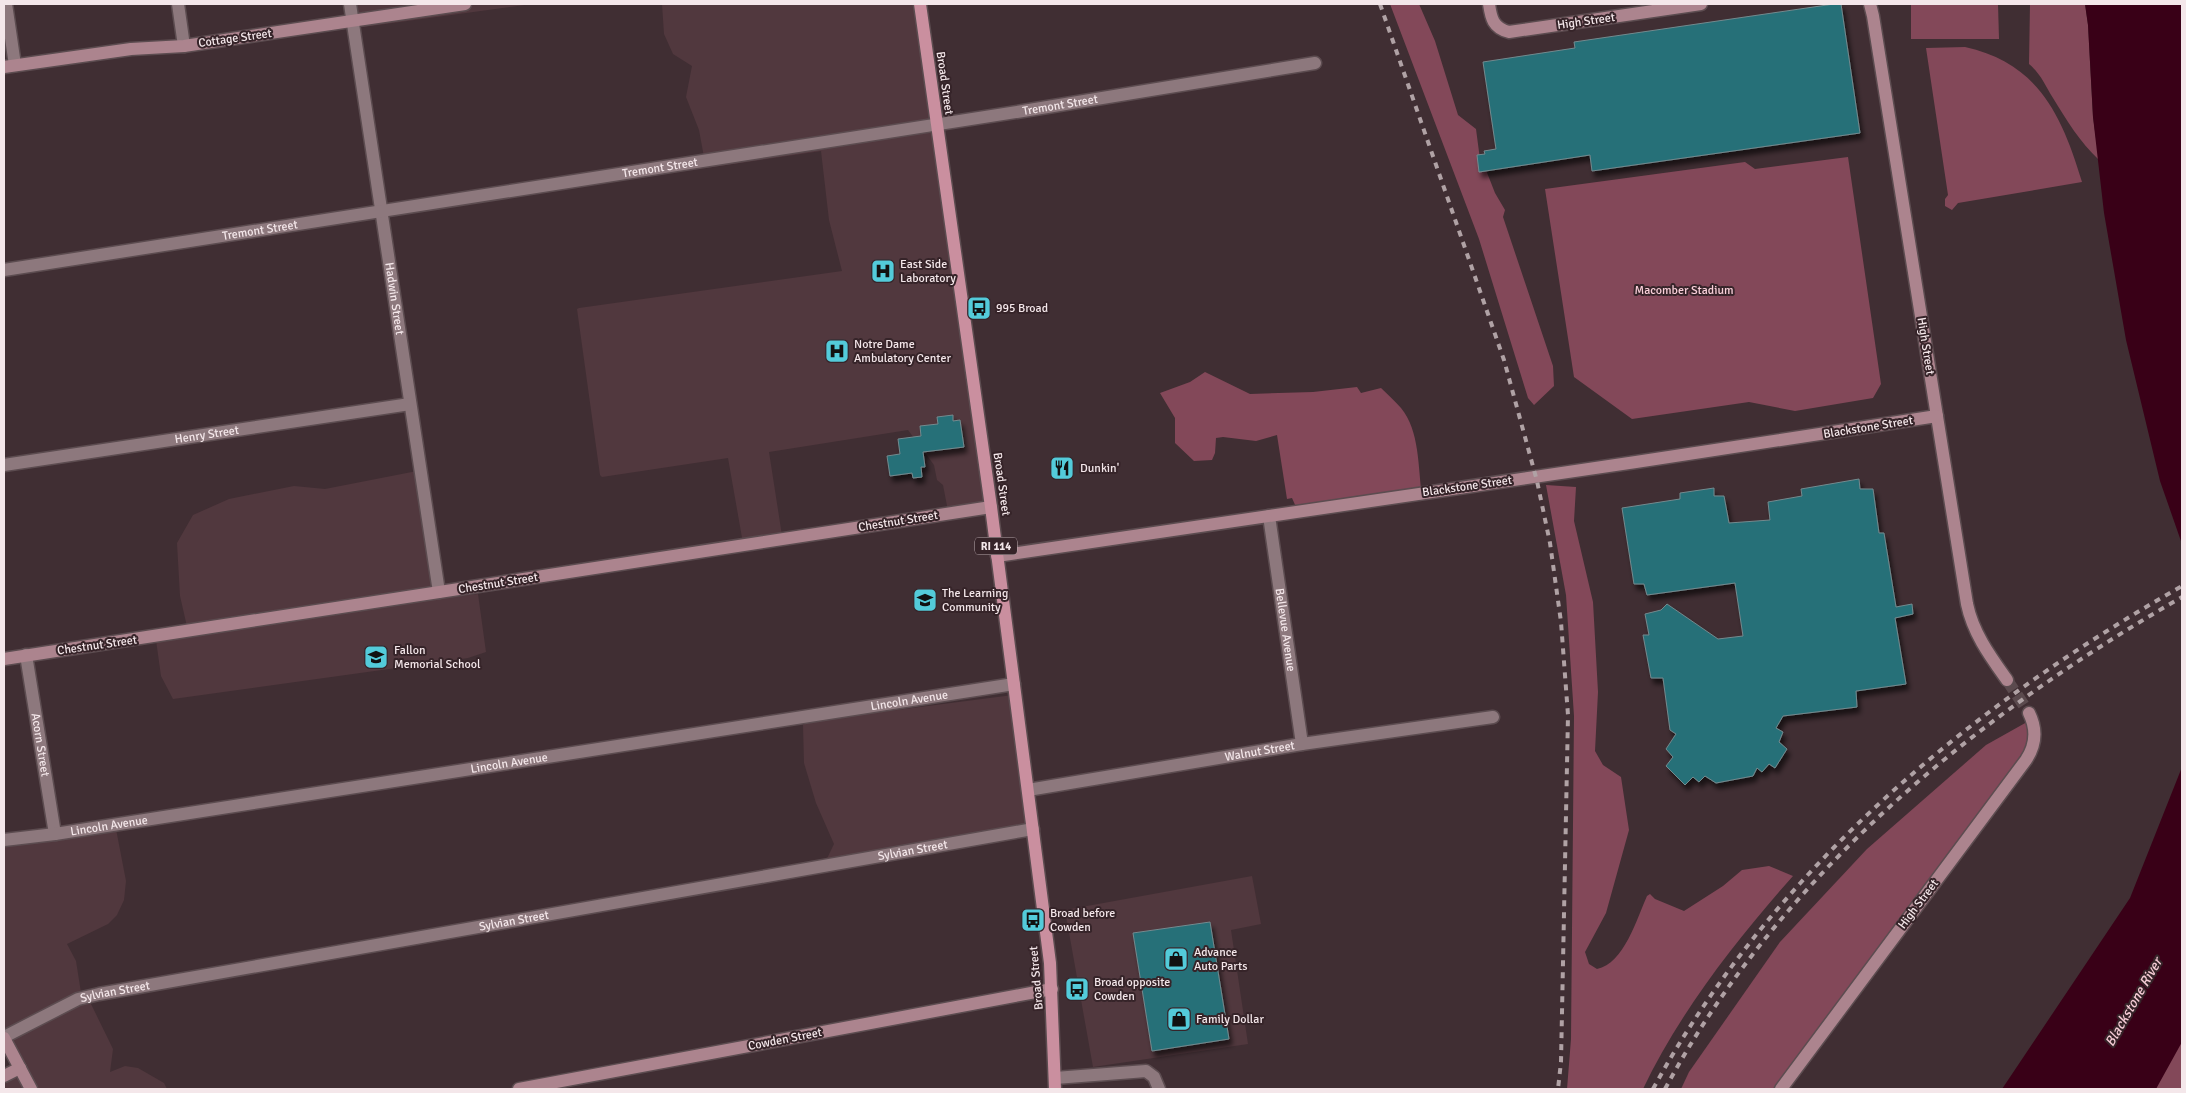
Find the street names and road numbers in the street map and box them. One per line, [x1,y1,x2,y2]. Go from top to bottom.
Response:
street label: High Street [1556,10,1616,33]
street label: Cottage Street [197,26,273,51]
street label: Broad Street [933,50,956,116]
street label: Tremont Street [1022,92,1099,119]
street label: Tremont Street [621,155,699,181]
street label: Tremont Street [221,217,299,244]
street label: Hadwin Street [381,261,407,336]
street label: High Street [1914,316,1937,376]
street label: Blackstone Street [1822,413,1914,442]
street label: Henry Street [174,423,240,447]
street label: Broad Street [990,451,1013,517]
street label: Blackstone Street [1421,473,1513,500]
street label: Chestnut Street [857,508,939,535]
road number: RI 114 [975,538,1017,554]
street label: Chestnut Street [457,570,539,597]
street label: Bellevue Avenue [1272,587,1298,673]
street label: Chestnut Street [56,632,138,659]
street label: Lincoln Avenue [870,687,949,714]
street label: Acorn Street [28,712,53,778]
street label: Walnut Street [1224,738,1296,765]
street label: Lincoln Avenue [470,750,549,777]
street label: Lincoln Avenue [69,813,149,839]
street label: Sylvian Street [877,837,949,864]
street label: High Street [1895,877,1942,932]
street label: Sylvian Street [478,908,550,935]
street label: Broad Street [1026,946,1047,1010]
street label: Sylvian Street [79,978,151,1006]
street label: Cowden Street [747,1025,823,1054]

